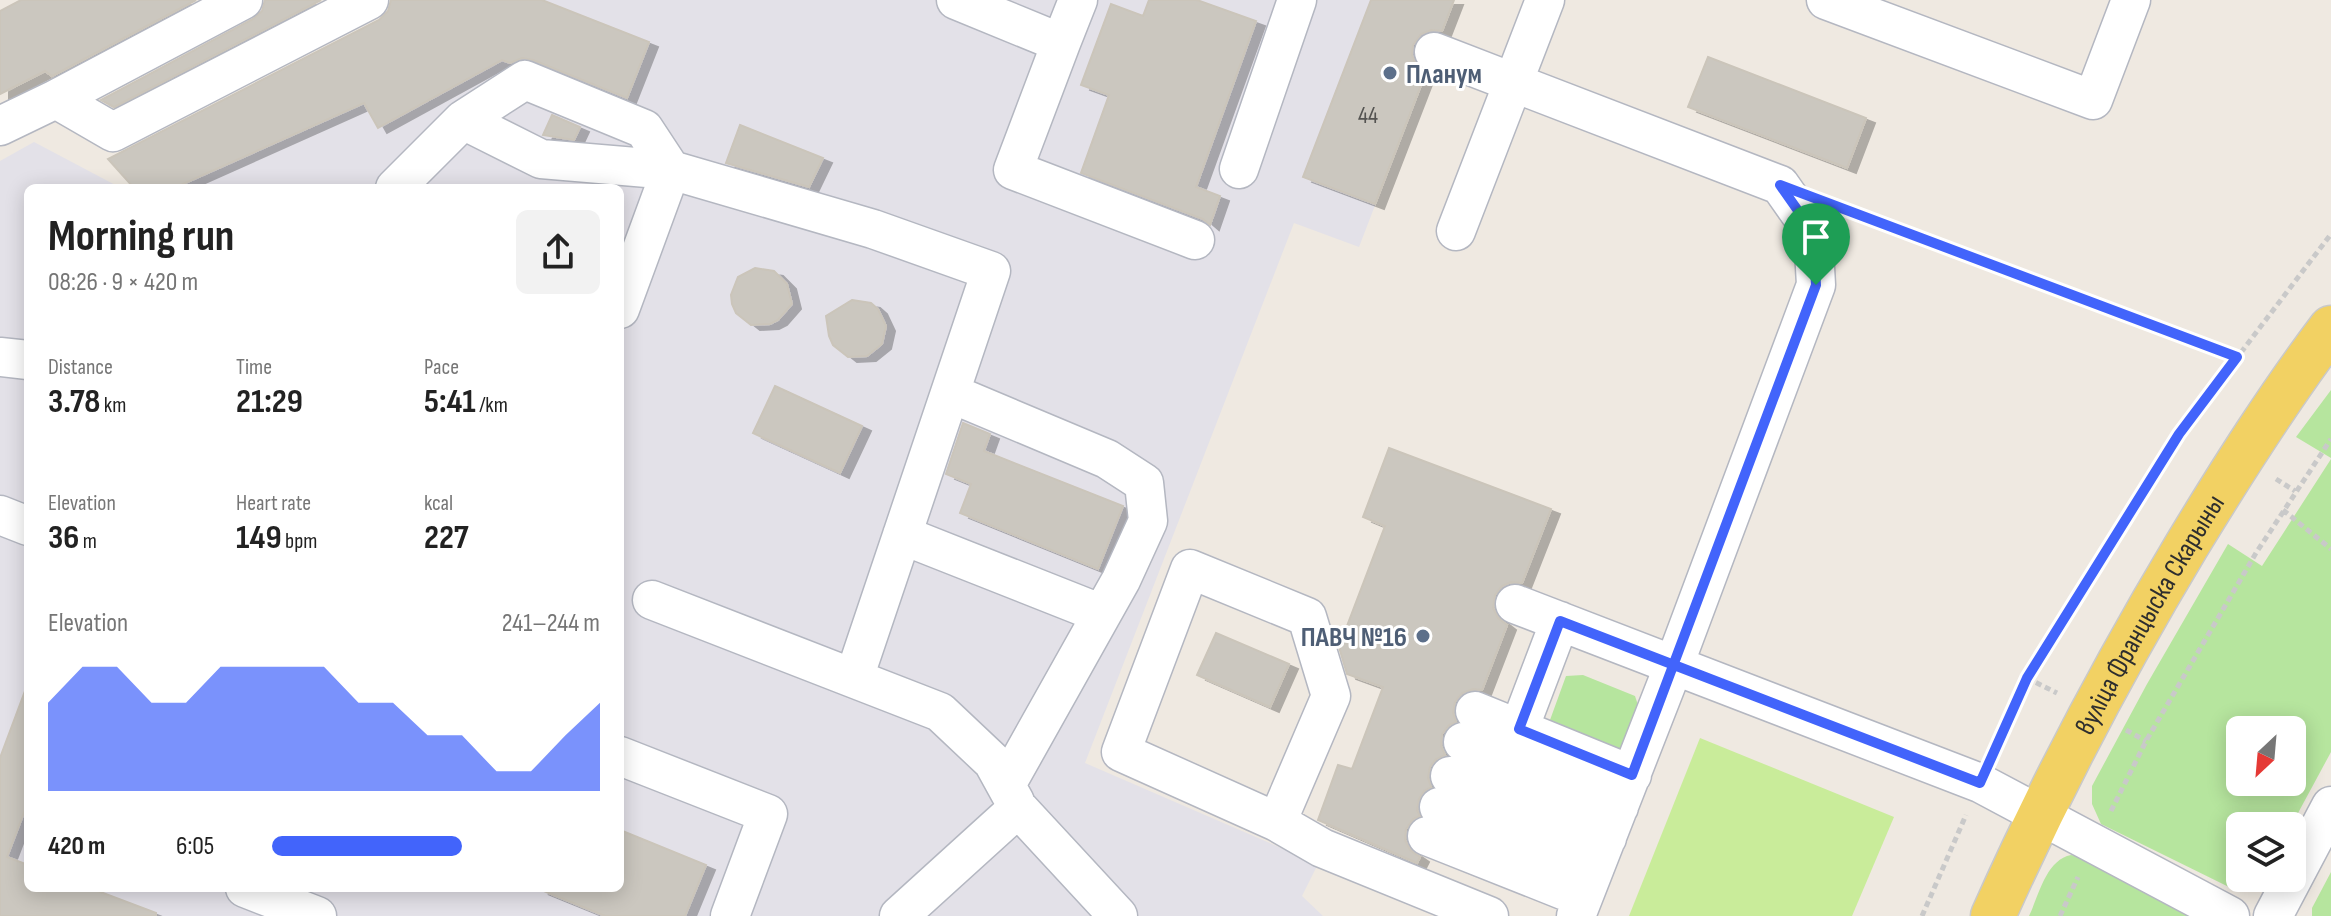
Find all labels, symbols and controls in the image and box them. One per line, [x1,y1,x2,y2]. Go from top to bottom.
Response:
place label: Планум [1406,58,1482,91]
marker: Планум [1381,64,1399,82]
house number: 44 [1358,101,1378,130]
pin [1782,203,1850,285]
text: Morning run [48,210,234,263]
button: share [516,210,600,294]
icon: arrive [1794,215,1838,259]
text: 08:26 · 9 × 420 m [48,267,198,298]
text: Distance [48,354,113,381]
text: Time [236,354,272,381]
text: Pace [424,354,459,381]
text: 3.78 [48,381,100,422]
text: 21:29 [236,381,303,422]
text: 5:41 [424,381,476,422]
text: km [100,392,126,419]
text: /km [476,392,508,419]
street label: вуліца Францыска Скарыны [2069,489,2232,740]
text: Elevation [48,490,116,517]
text: Heart rate [236,490,311,517]
text: kcal [424,490,453,517]
text: 36 [48,517,79,558]
text: 149 [236,517,282,558]
text: 227 [424,517,469,558]
text: m [79,528,97,555]
text: bpm [282,528,317,555]
text: Elevation [48,608,128,639]
text: 241–244 m [502,608,600,639]
place label: ПАВЧ №16 [1301,621,1407,654]
marker: ПАВЧ №16 [1414,627,1432,645]
north arrow [2226,716,2306,796]
map controls [2226,716,2306,892]
button: layers [2226,812,2306,892]
text: 420 m [48,831,105,862]
text: 6:05 [176,831,214,862]

